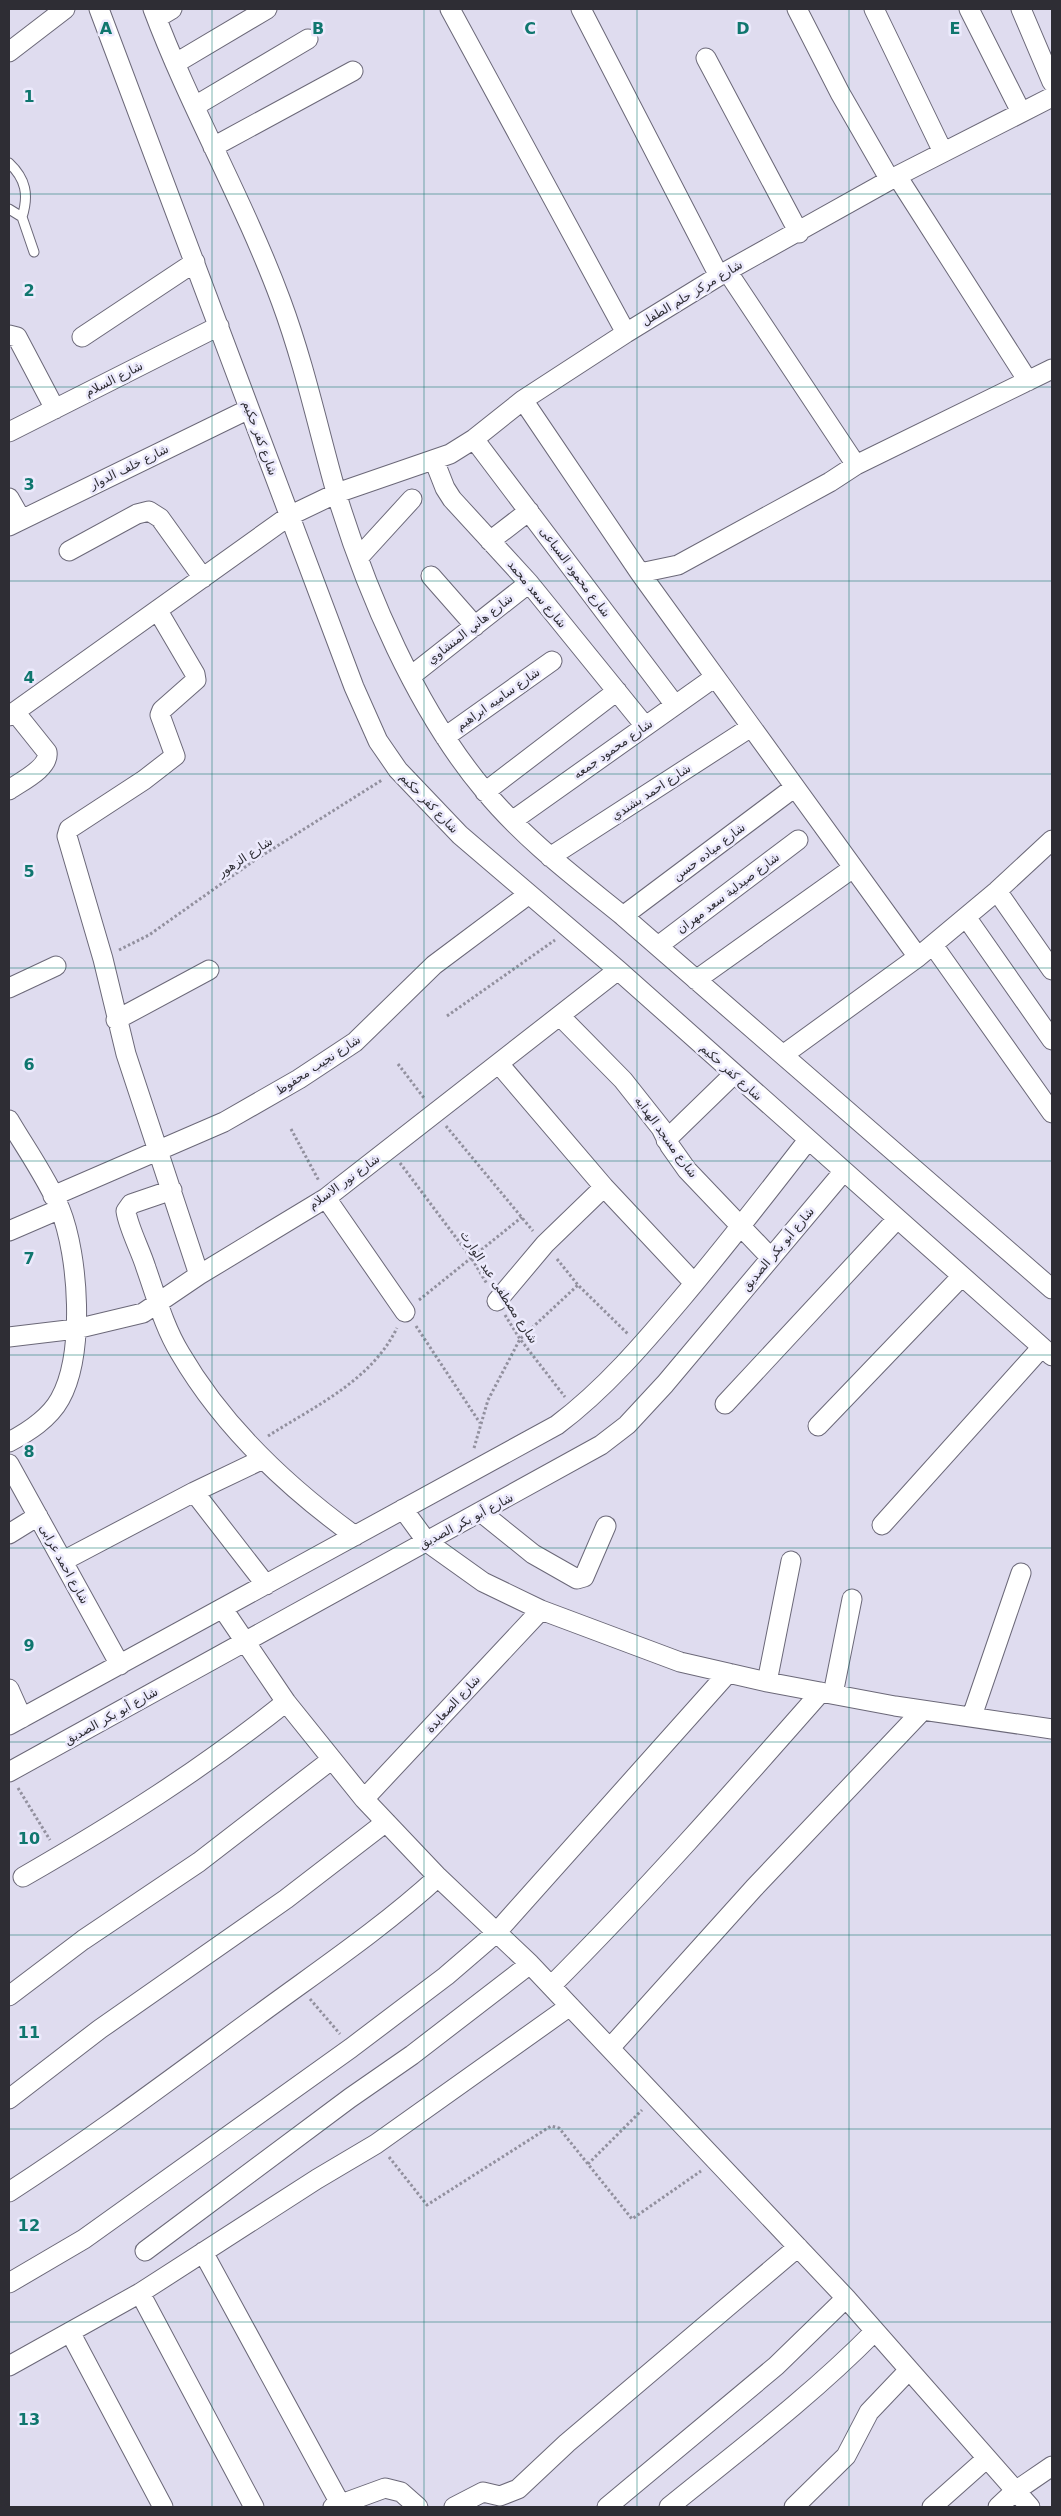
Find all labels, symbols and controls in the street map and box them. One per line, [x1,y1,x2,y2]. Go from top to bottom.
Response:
text: A [100,19,113,38]
text: B [312,19,324,38]
text: C [524,19,536,38]
text: D [736,19,750,38]
text: E [950,19,960,38]
text: 1 [23,87,35,106]
street label: شارع مركز حلم الطفل [639,257,745,329]
text: 2 [23,281,35,300]
street label: شارع السلام [83,359,146,400]
street label: شارع كفر حكيم [239,399,280,478]
street label: شارع خلف الدوار [86,442,171,494]
text: 3 [23,475,35,494]
street label: شارع محمود السباعى [536,524,613,620]
street label: شارع سعد محمد [504,557,569,631]
street label: شارع هاني المنشاوي [424,591,516,668]
street label: شارع ساميه ابراهيم [453,665,543,734]
text: 4 [23,668,35,687]
street label: شارع محمود جمعه [571,716,656,782]
street label: شارع احمد بشندي [609,761,694,824]
street label: شارع كفر حكيم [396,770,461,837]
street label: شارع مياده حسن [670,820,749,885]
street label: شارع الزهور [214,834,276,881]
street label: شارع صيدلية سعد مهران [674,850,783,937]
text: 5 [23,862,35,881]
street label: شارع نجيب محفوظ [273,1032,364,1098]
street label: شارع كفر حكيم [697,1041,765,1104]
text: 6 [23,1055,35,1074]
street label: شارع مسجد الهدايه [631,1093,700,1181]
street label: شارع نور الاسلام [306,1152,383,1213]
street label: شارع أبو بكر الصديق [738,1204,818,1294]
street label: شارع مصطفى عبد الوارث [456,1228,541,1347]
text: 7 [23,1249,35,1268]
text: 8 [23,1442,35,1461]
street label: شارع أبو بكر الصديق [416,1489,516,1553]
street label: شارع احمد عرابى [35,1522,92,1607]
text: 9 [23,1636,35,1655]
street label: شارع الصعايدة [423,1672,484,1736]
street label: شارع أبو بكر الصديق [61,1684,161,1748]
text: 10 [18,1829,40,1848]
text: 11 [18,2023,40,2042]
text: 12 [18,2216,40,2235]
text: 13 [18,2410,40,2429]

